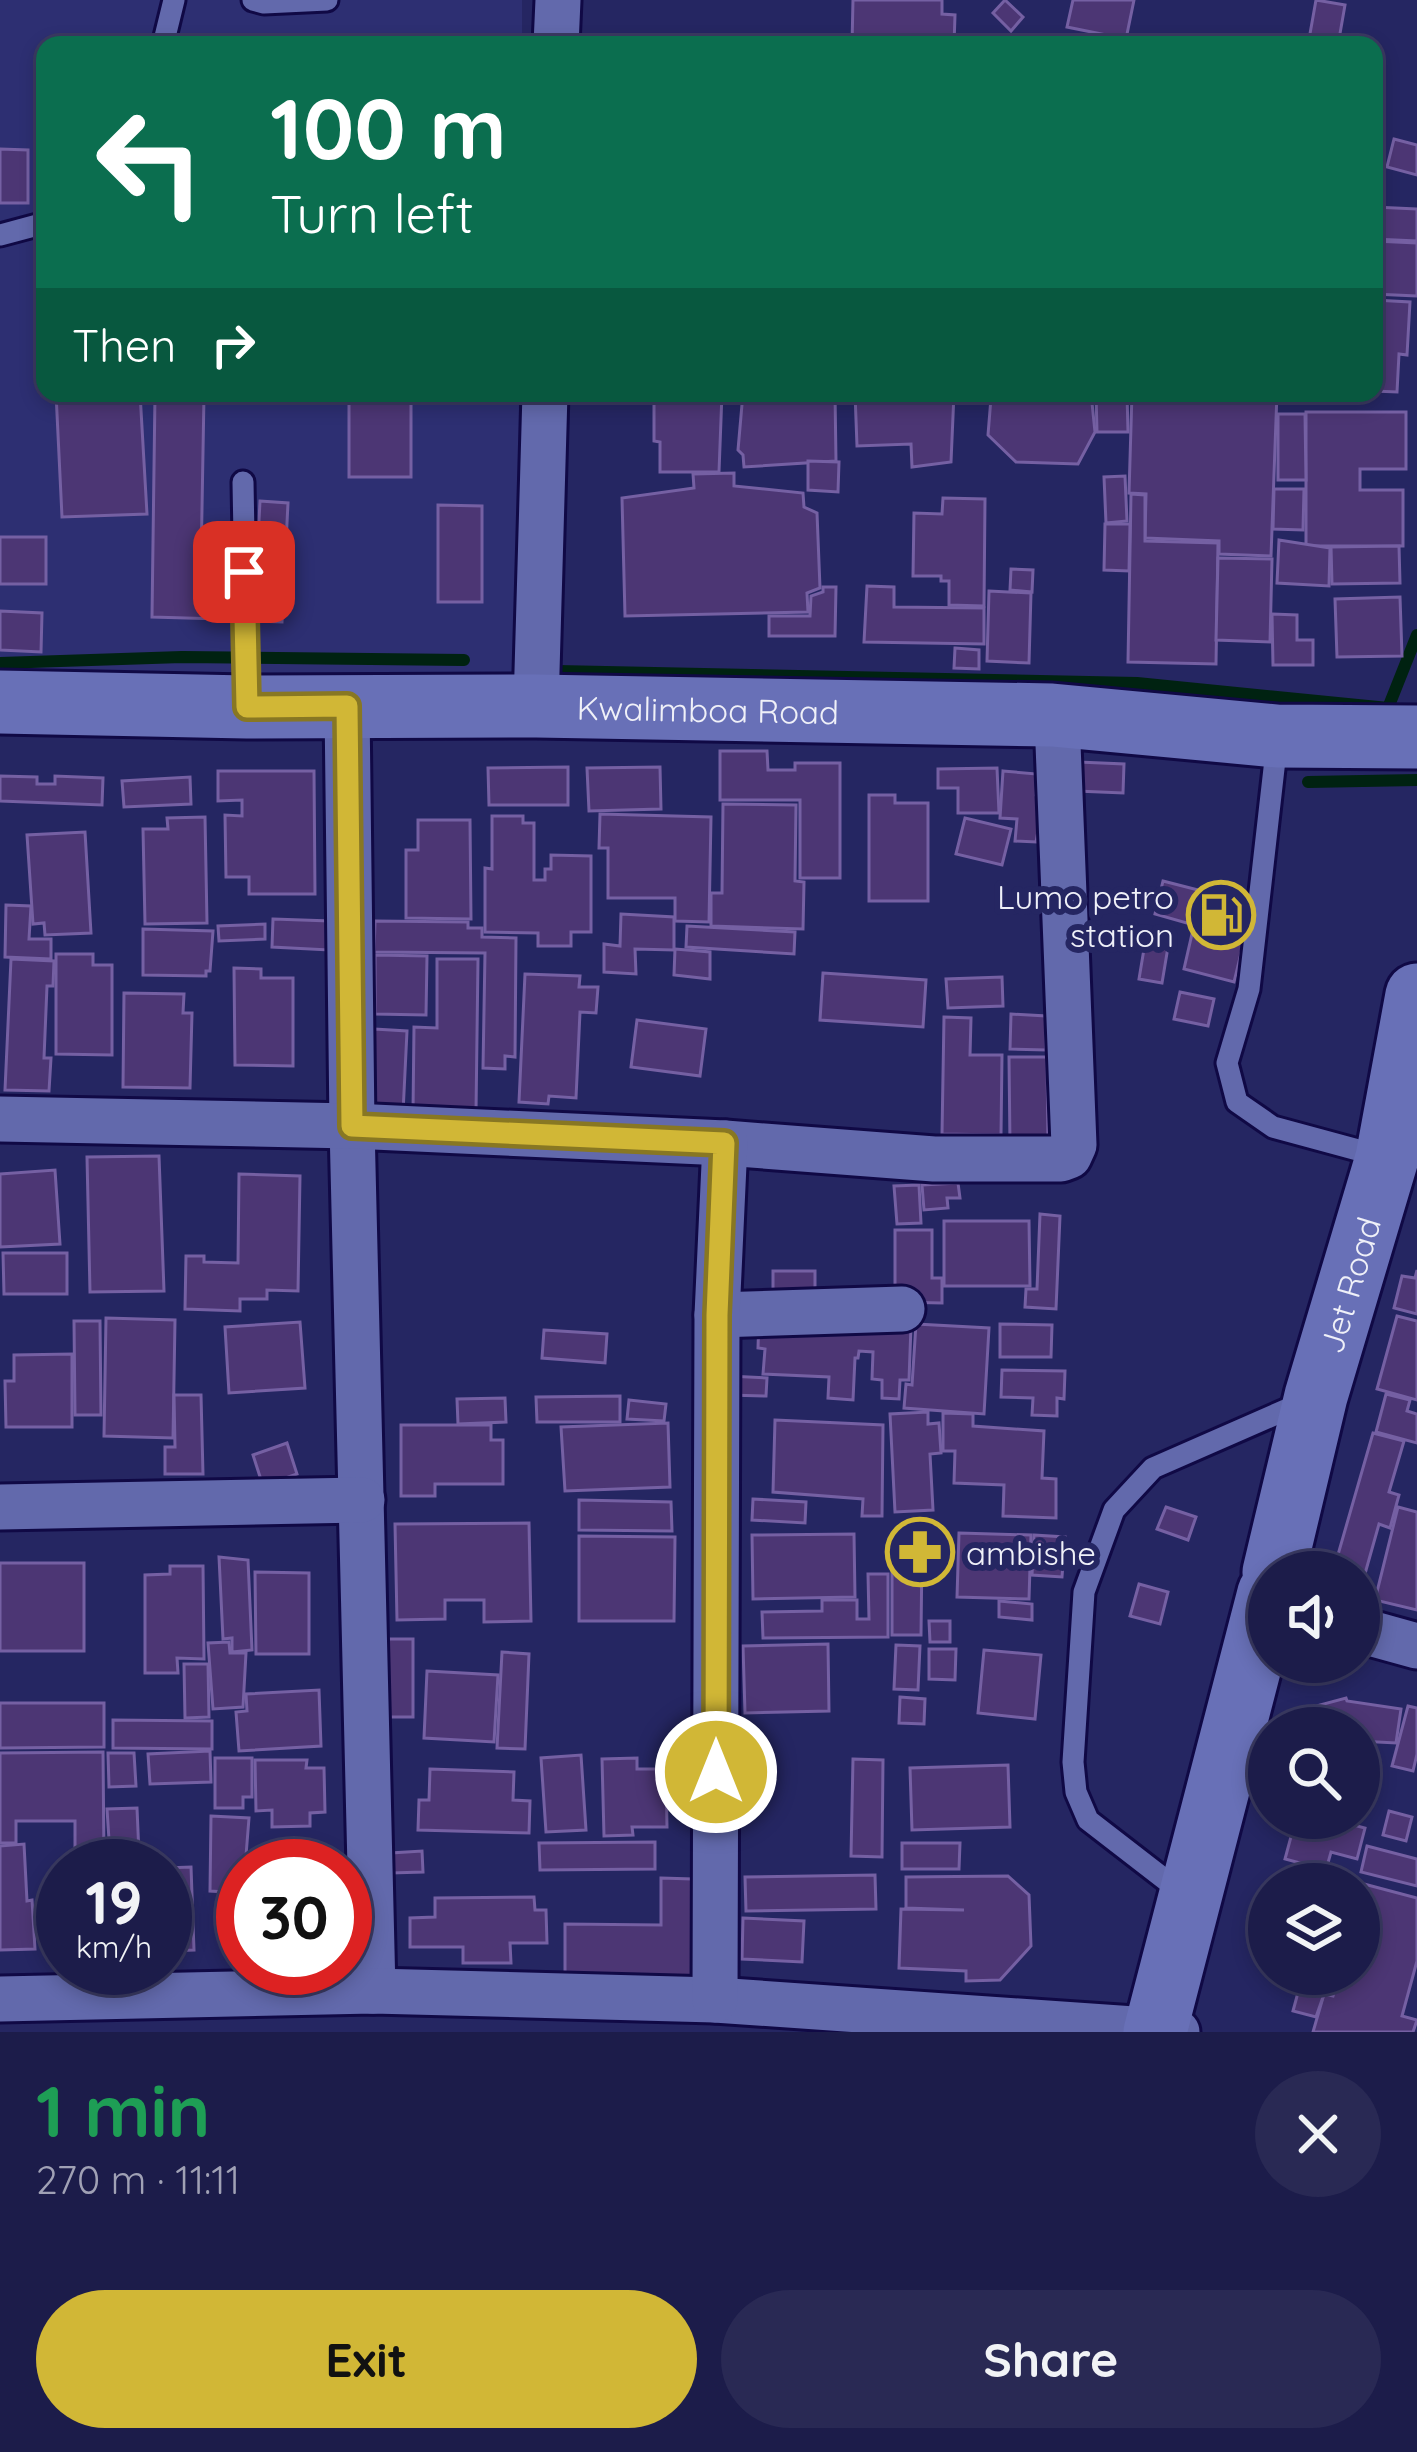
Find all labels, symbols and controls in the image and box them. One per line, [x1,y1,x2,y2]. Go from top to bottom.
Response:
text: 100 m [270,75,507,180]
icon: left [72,84,228,240]
text: Turn left [270,179,474,247]
icon: right [200,312,266,378]
text: Then [72,317,176,373]
pin [193,521,295,623]
icon: arrive [211,539,277,605]
street label: Kwalimboa Road [576,686,839,732]
place label: Lumo petro station [997,876,1174,955]
fuel station icon: Lumo petro station [1186,880,1256,950]
street label: Jet Road [1310,1212,1389,1358]
pharmacy icon: ambishe [885,1517,955,1587]
place label: ambishe [966,1532,1096,1573]
map controls [1248,1551,1380,1995]
button: sound [1248,1551,1380,1683]
button: search [1248,1707,1380,1839]
position arrow [653,1709,779,1835]
speed limit sign: 30 [216,1839,372,1995]
button: layers [1248,1863,1380,1995]
text: 19 [85,1864,143,1939]
text: km/h [76,1928,152,1966]
text: 1 min [36,2065,210,2155]
button: close [1255,2071,1381,2197]
text: 270 m · 11:11 [36,2155,240,2204]
button: Exit [36,2290,697,2428]
button: Share [721,2290,1381,2428]

